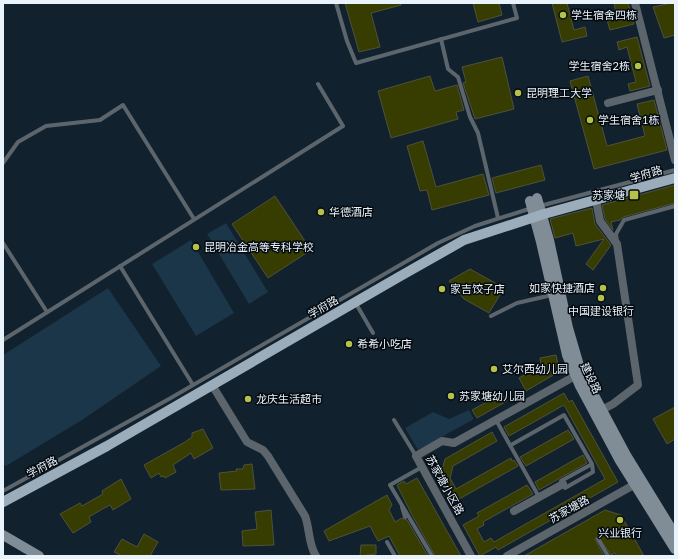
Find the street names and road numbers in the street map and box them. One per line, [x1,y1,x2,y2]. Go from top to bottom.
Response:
street label: 学府路 [628,163,664,184]
street label: 学府路 [305,293,340,320]
street label: 建设路 [578,360,605,395]
street label: 学府路 [24,453,59,480]
street label: 苏家塘小区路 [424,453,467,517]
street label: 苏家塘路 [546,492,591,525]

